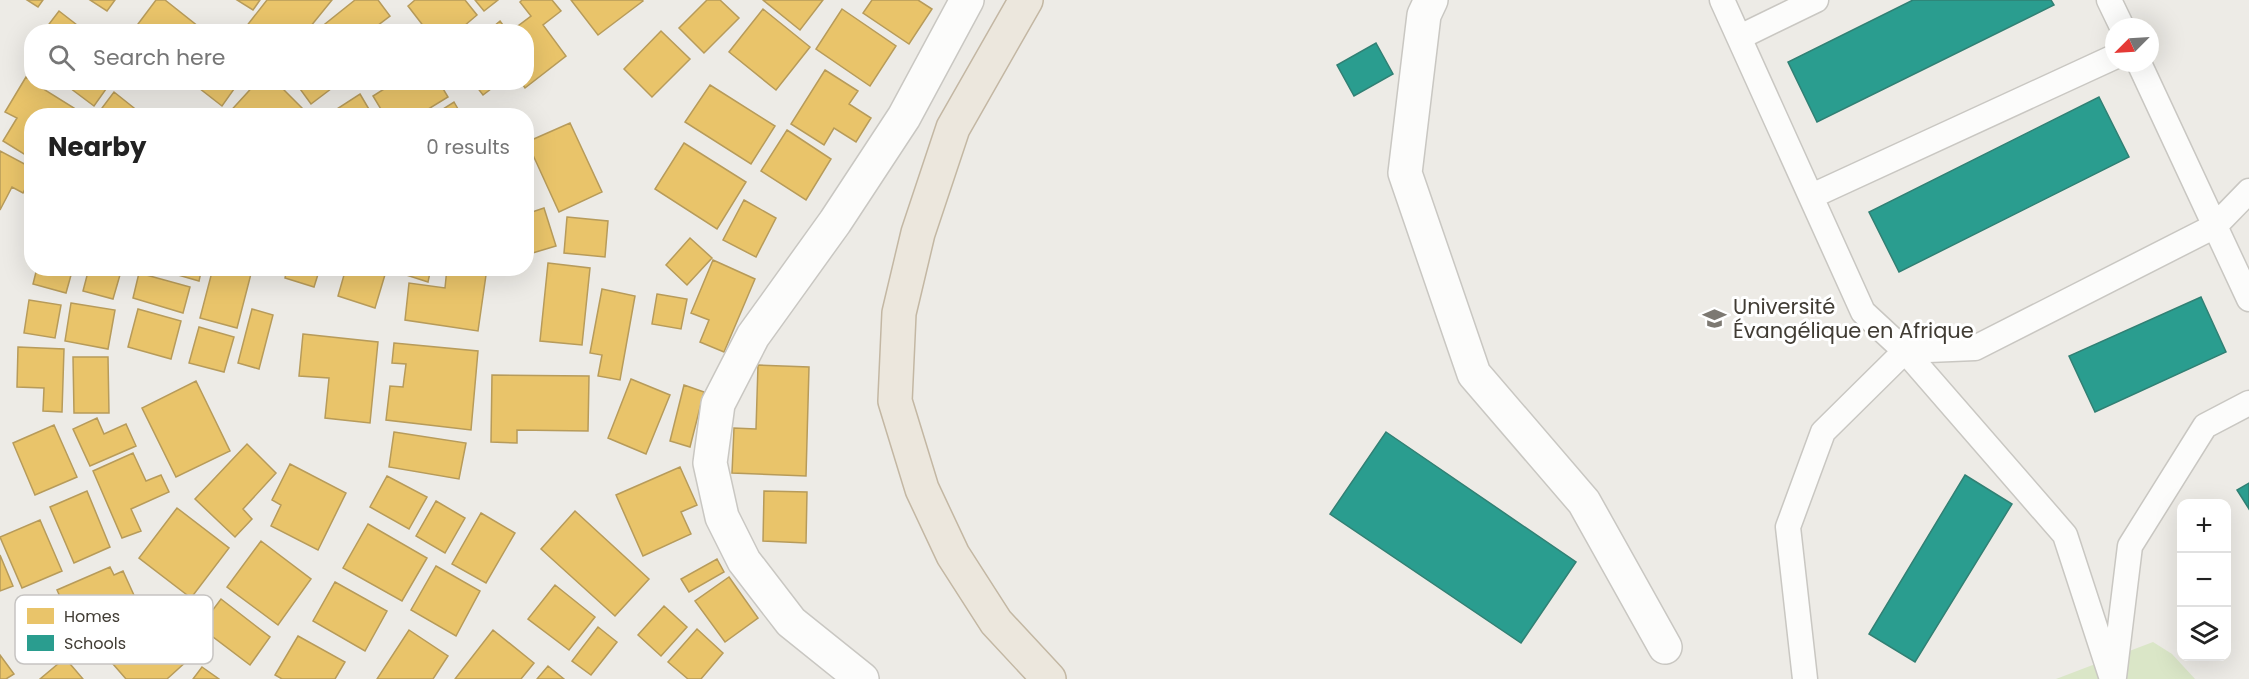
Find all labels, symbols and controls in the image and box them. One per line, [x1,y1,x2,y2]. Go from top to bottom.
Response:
north arrow [2105,18,2159,72]
search box [24,24,534,90]
icon: search [45,41,78,74]
text: Search here [93,42,226,73]
text: Nearby [48,129,146,165]
text: 0 results [426,133,510,161]
place label: Université Évangélique en Afrique [1733,292,1974,345]
school or university icon: Université Évangélique en Afrique [1702,305,1728,331]
map controls [2177,499,2231,661]
button: + [2177,499,2231,553]
button: − [2177,553,2231,607]
legend [15,595,213,664]
text: Homes [64,605,120,628]
button: layers [2177,607,2231,661]
text: Schools [64,632,126,655]

